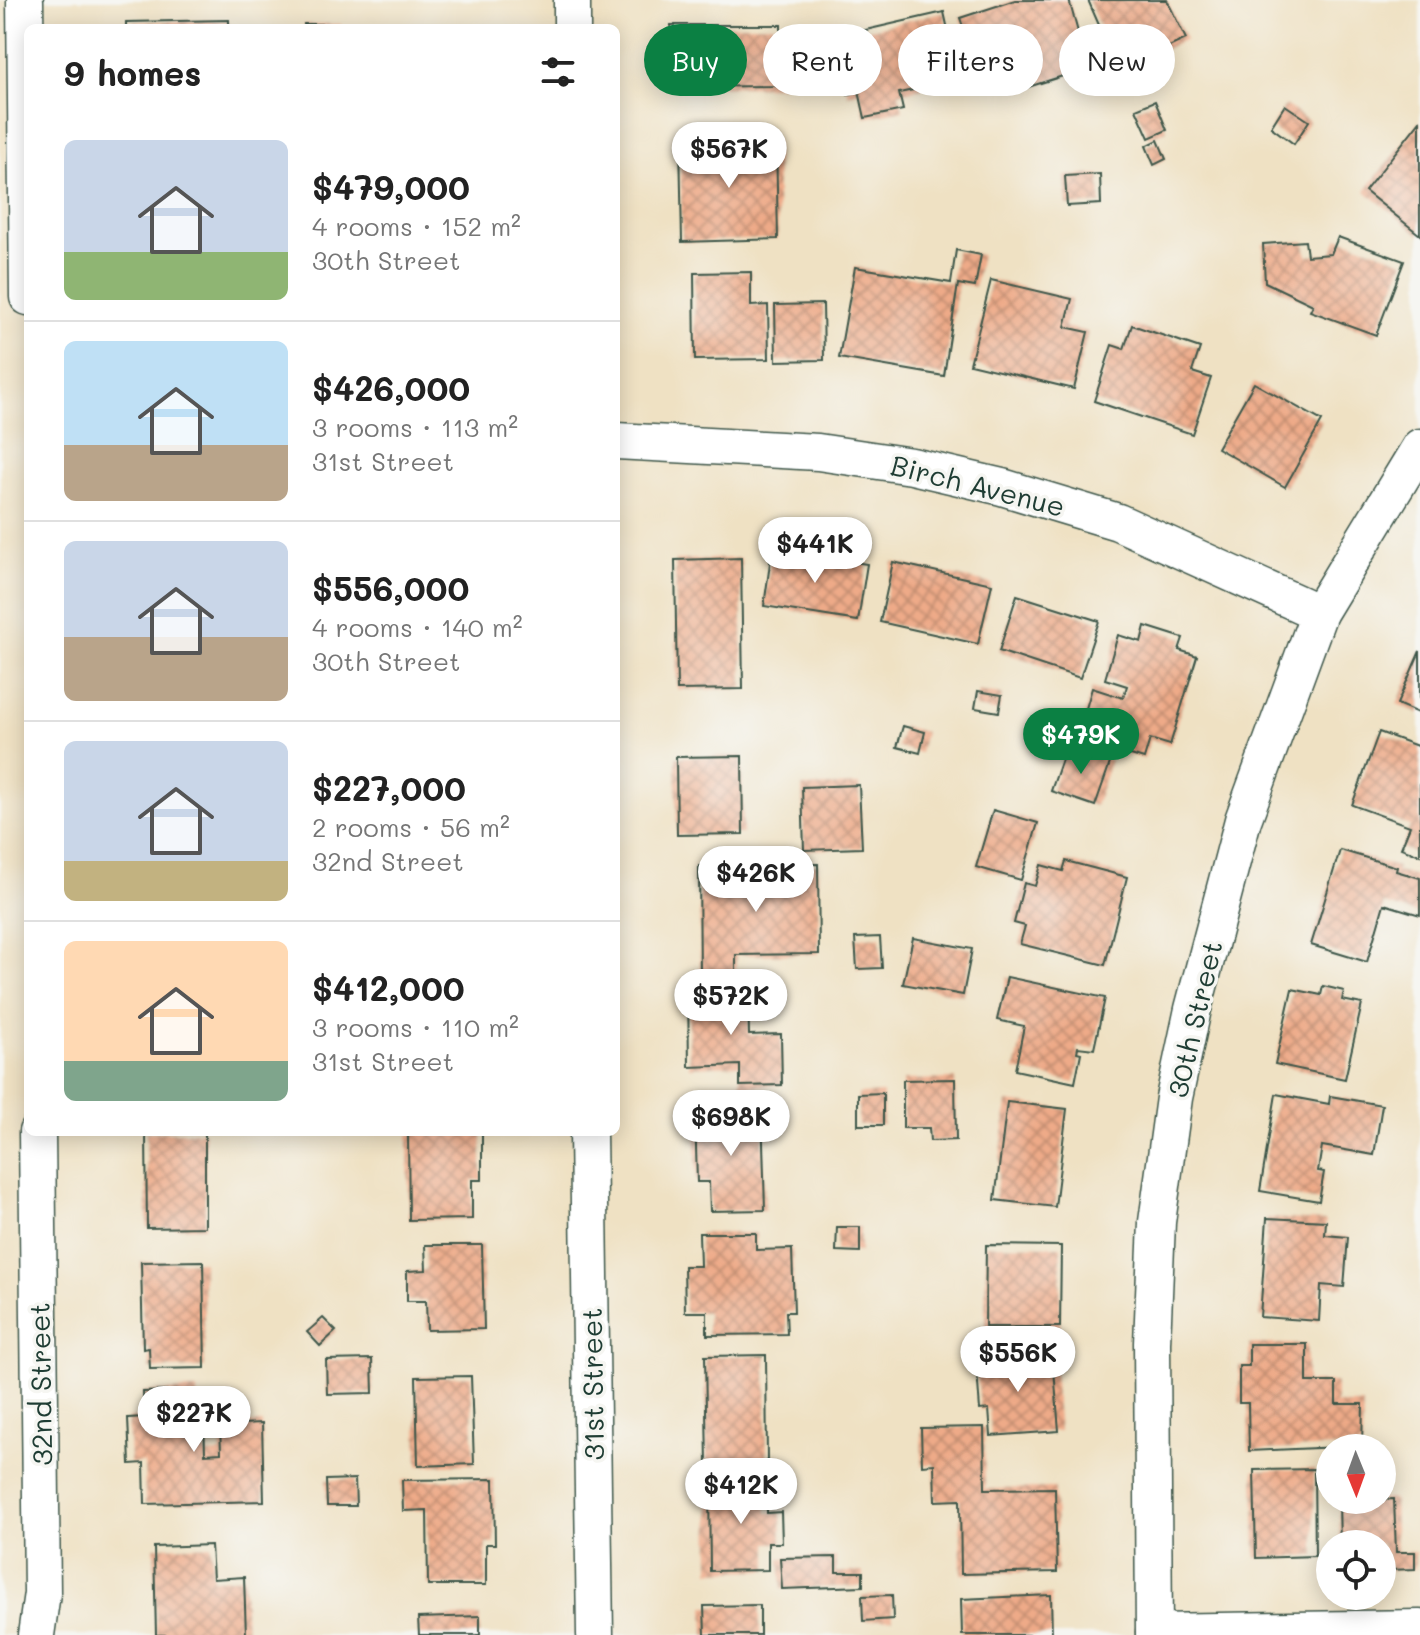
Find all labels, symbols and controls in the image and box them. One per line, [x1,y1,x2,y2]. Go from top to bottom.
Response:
chip: Buy [644,24,747,96]
chip: Rent [763,24,882,96]
chip: Filters [898,24,1043,96]
chip: New [1059,24,1175,96]
text: 9 homes [64,50,201,95]
icon: filters [536,50,580,94]
pin: $567K [673,122,785,190]
text: $567K [690,131,768,165]
text: $479,000 [312,164,470,209]
icon: home [128,172,224,268]
text: 4 rooms · 152 m² [312,209,521,243]
text: 30th Street [312,243,460,277]
text: $426,000 [312,365,470,410]
icon: home [128,373,224,469]
text: 3 rooms · 113 m² [312,410,518,444]
text: 31st Street [312,444,454,478]
street label: Birch Avenue [887,446,1069,524]
pin: $441K [759,517,871,585]
text: $441K [776,526,854,560]
text: $556,000 [312,565,469,610]
icon: home [128,573,224,669]
text: 4 rooms · 140 m² [312,610,523,644]
text: 30th Street [312,644,460,678]
pin: $479K [1025,708,1137,776]
text: $479K [1041,717,1121,751]
text: $227,000 [312,765,466,810]
icon: home [128,773,224,869]
text: 2 rooms · 56 m² [312,810,510,844]
text: 32nd Street [312,844,464,878]
pin: $426K [700,846,812,914]
text: $426K [716,855,796,889]
street label: 30th Street [1158,937,1230,1101]
text: $412,000 [312,965,465,1010]
pin: $572K [675,969,787,1037]
icon: home [128,973,224,1069]
text: $572K [692,978,770,1012]
text: 3 rooms · 110 m² [312,1010,519,1044]
text: 31st Street [312,1044,454,1078]
pin: $698K [675,1090,787,1158]
text: $698K [691,1099,771,1133]
street label: 32nd Street [21,1302,59,1466]
street label: 31st Street [573,1307,611,1461]
pin: $556K [962,1326,1074,1394]
text: $556K [978,1335,1058,1369]
pin: $227K [138,1386,250,1454]
text: $227K [156,1395,232,1429]
north arrow [1316,1434,1396,1514]
map controls [1316,1434,1396,1610]
pin: $412K [685,1458,797,1526]
text: $412K [703,1467,779,1501]
button: locate [1316,1530,1396,1610]

